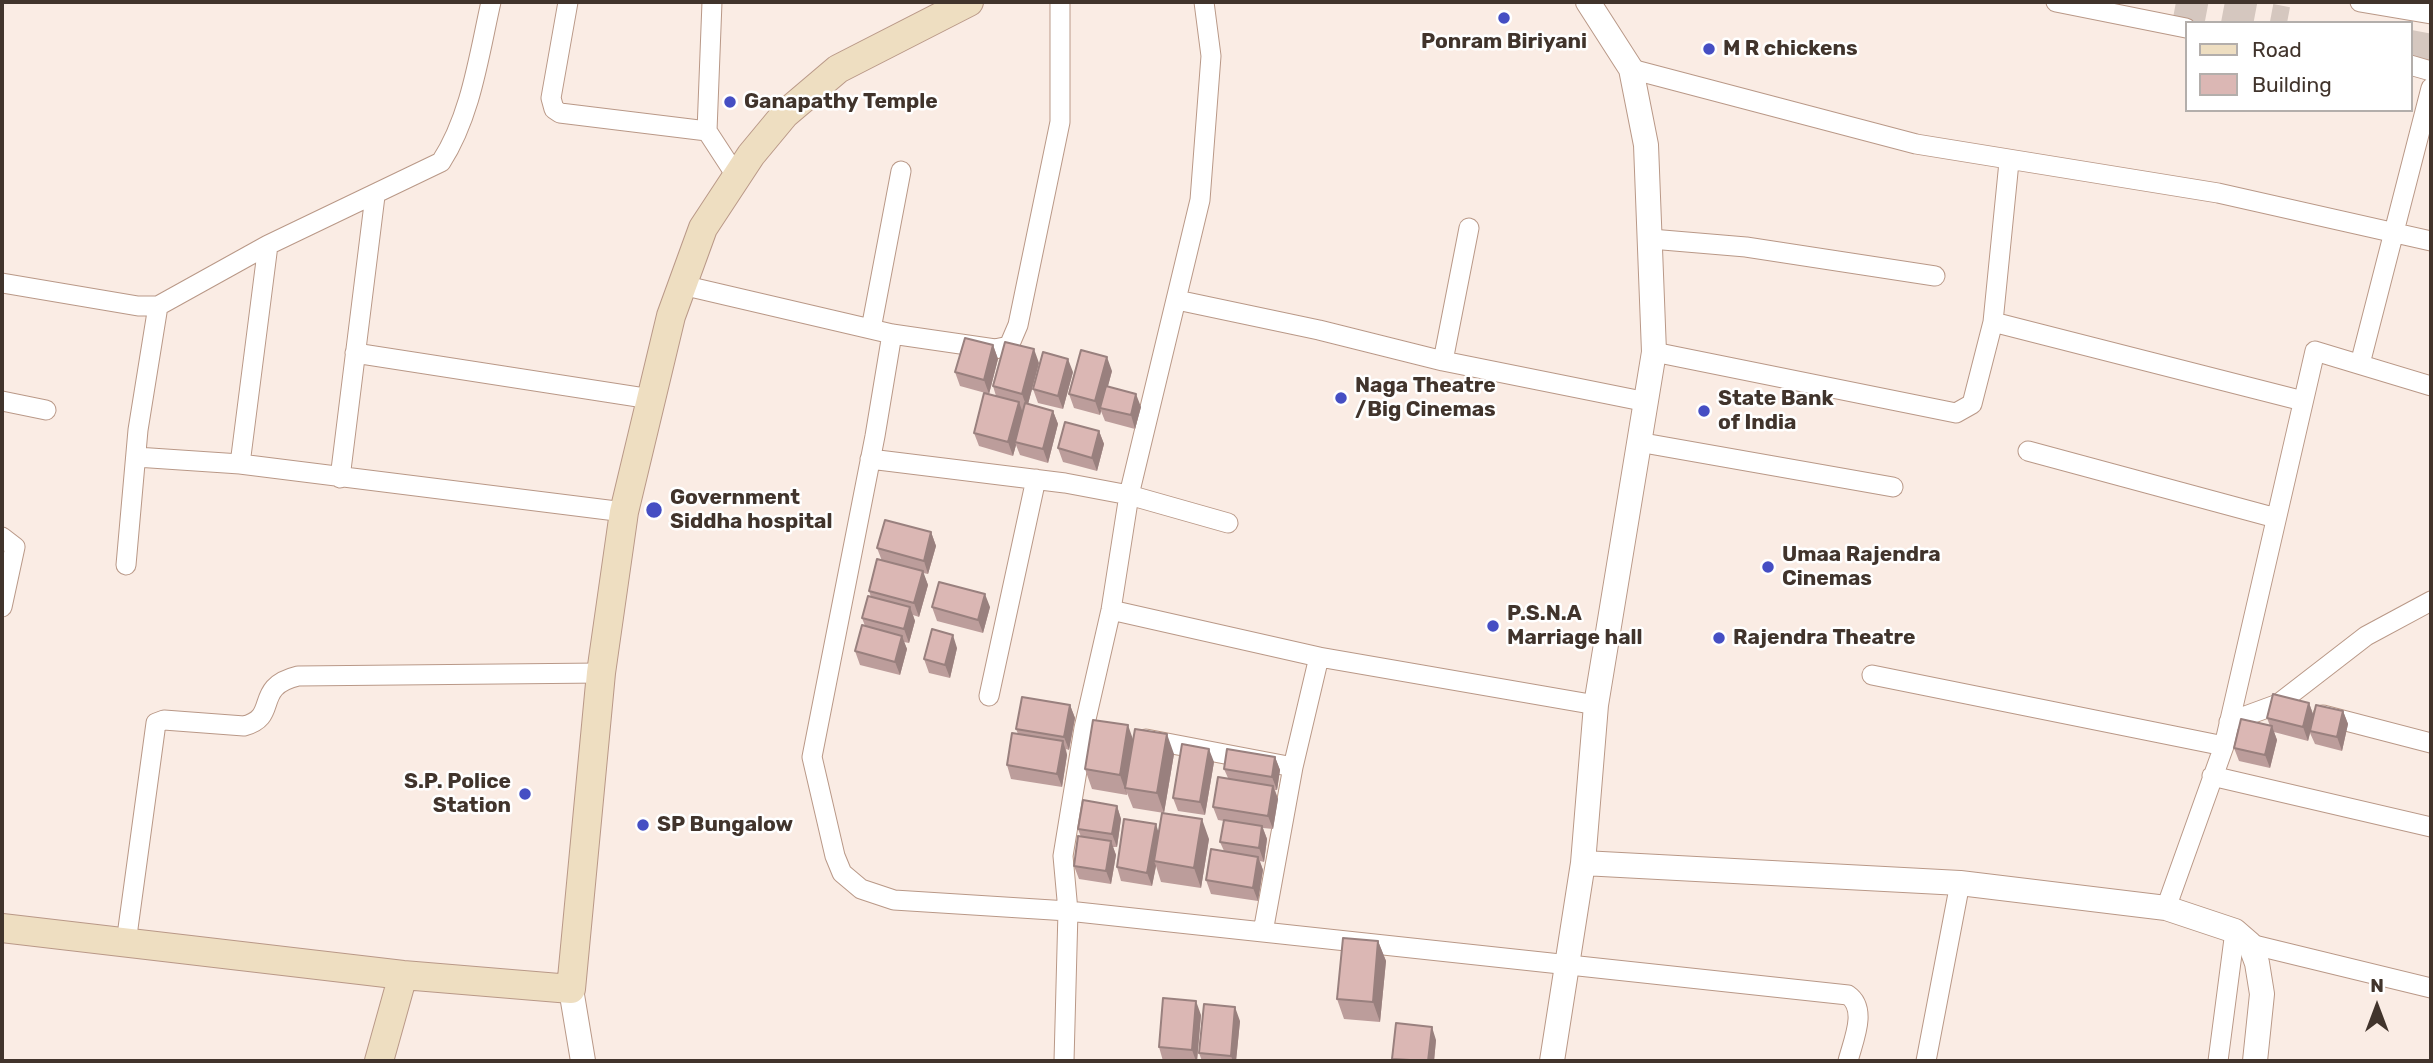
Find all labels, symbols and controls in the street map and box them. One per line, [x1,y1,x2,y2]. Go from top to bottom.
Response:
marker: Ponram Biriyani [1496,10,1512,26]
legend [2184,21,2412,112]
place label: Ponram Biriyani [1421,29,1587,55]
place label: M R chickens [1723,36,1858,62]
text: Road [2252,37,2302,62]
marker: M R chickens [1701,41,1717,57]
text: Building [2252,72,2332,97]
place label: Ganapathy Temple [744,89,938,115]
marker: Ganapathy Temple [722,94,738,110]
place label: Naga Theatre /Big Cinemas [1355,373,1496,423]
place label: State Bank of India [1718,386,1834,436]
marker: Naga Theatre /Big Cinemas [1333,390,1349,406]
marker: State Bank of India [1696,403,1712,419]
place label: Government Siddha hospital [670,485,832,535]
marker: Government Siddha hospital [644,500,664,520]
place label: Umaa Rajendra Cinemas [1782,542,1941,592]
marker: Umaa Rajendra Cinemas [1760,559,1776,575]
place label: P.S.N.A Marriage hall [1507,601,1643,651]
marker: P.S.N.A Marriage hall [1485,618,1501,634]
place label: Rajendra Theatre [1733,625,1915,651]
marker: Rajendra Theatre [1711,630,1727,646]
place label: S.P. Police Station [404,769,511,819]
marker: S.P. Police Station [517,786,533,802]
place label: SP Bungalow [657,812,793,838]
marker: SP Bungalow [635,817,651,833]
north arrow [2342,972,2412,1042]
text: N [2370,974,2384,997]

